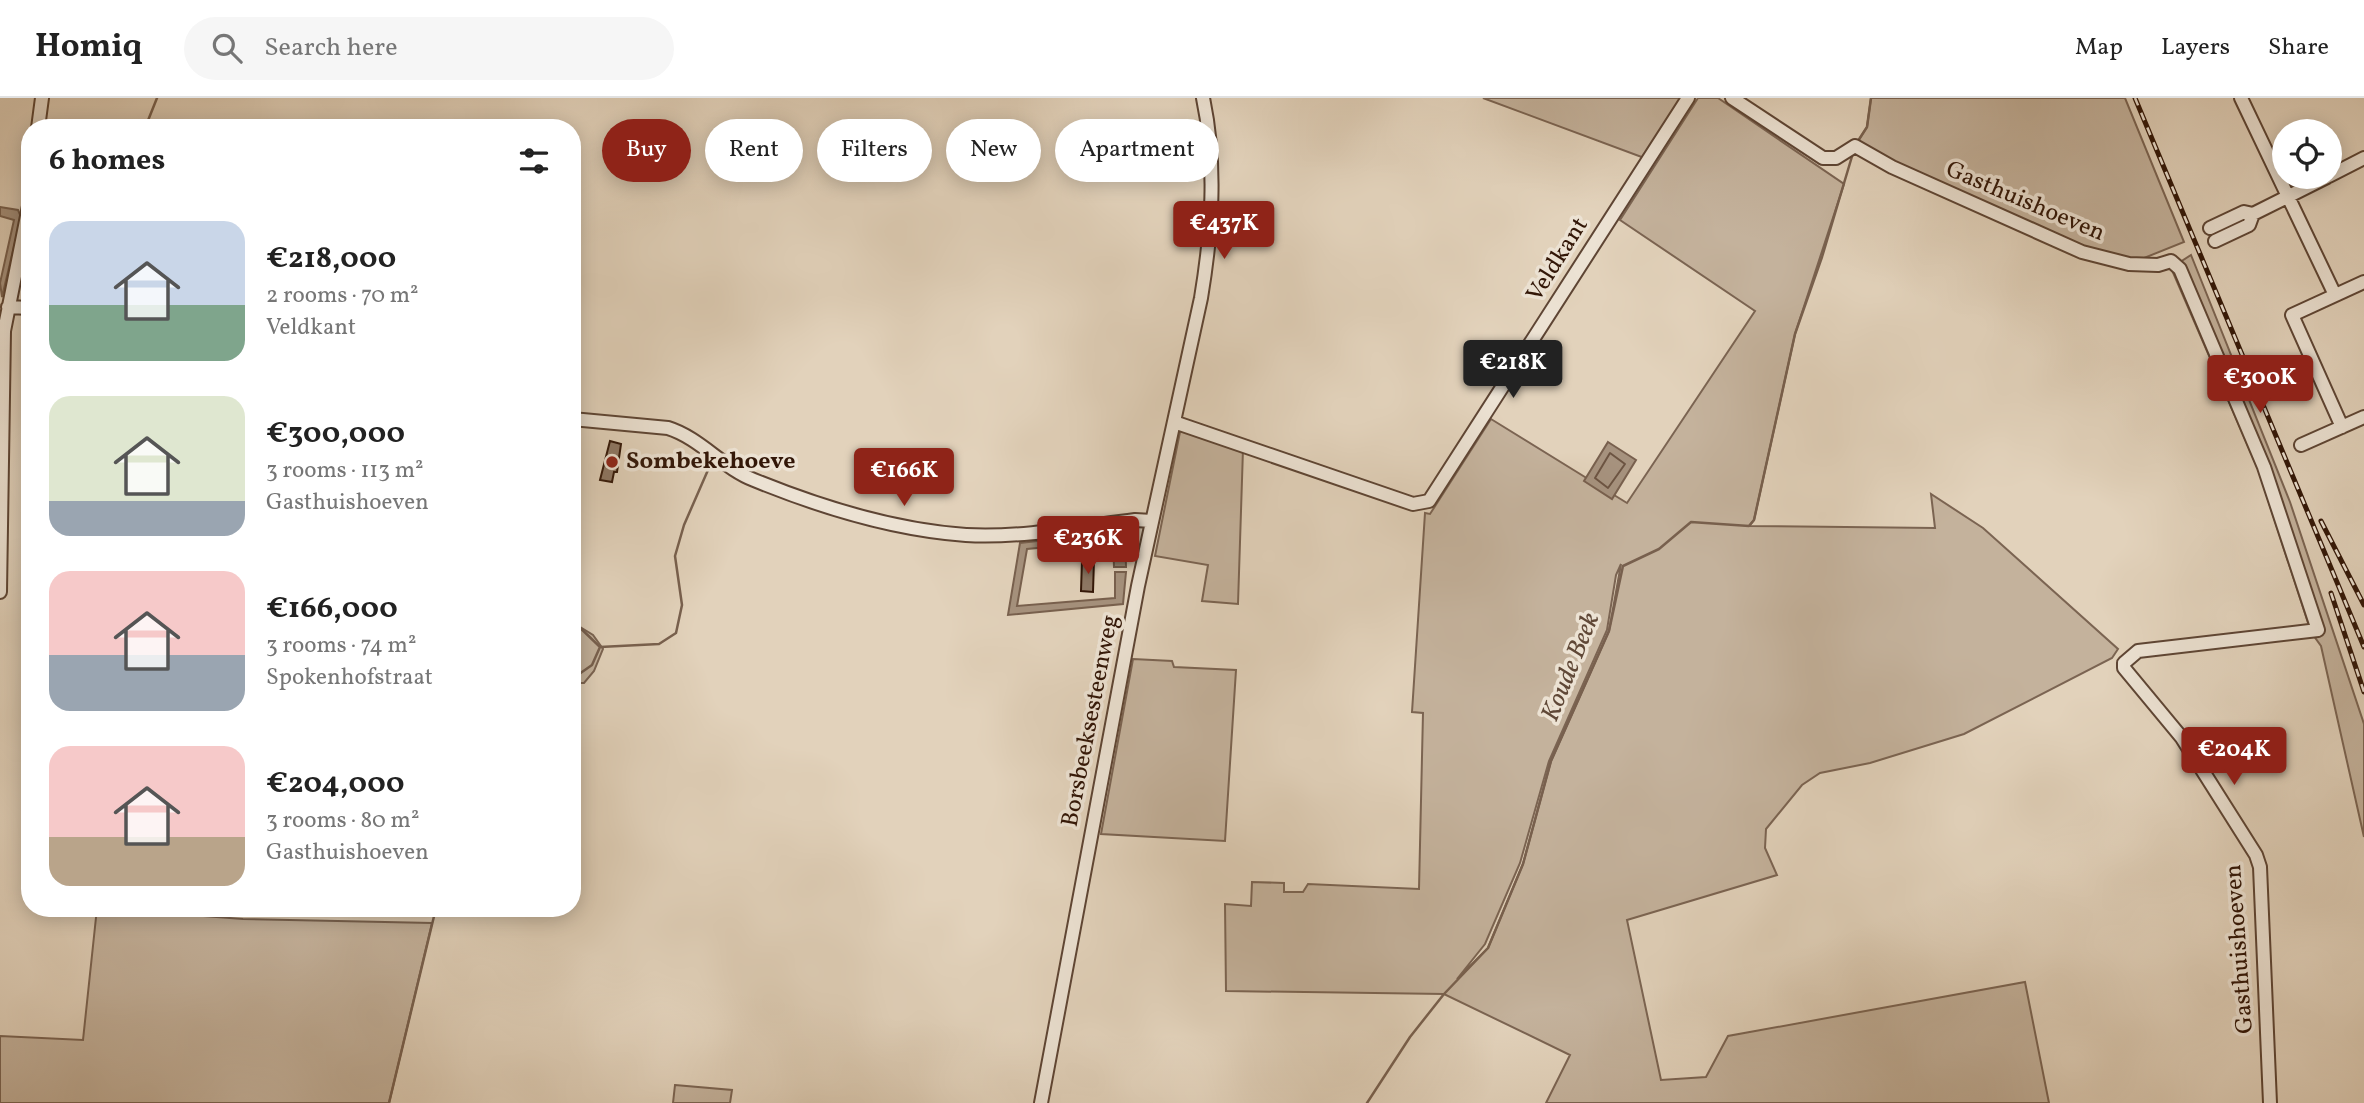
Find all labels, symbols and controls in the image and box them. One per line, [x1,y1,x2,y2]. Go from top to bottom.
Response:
search box [184,17,674,80]
text: Homiq [35,25,142,71]
icon: search [208,29,246,67]
text: Search here [264,30,397,66]
text: Map [2075,31,2123,65]
text: Layers [2161,31,2230,65]
text: Share [2268,31,2329,65]
chip: Buy [602,119,691,182]
chip: Rent [705,119,803,182]
chip: Filters [817,119,932,182]
chip: New [946,119,1041,182]
chip: Apartment [1055,119,1219,182]
map controls [2272,119,2342,189]
button: locate [2272,119,2342,189]
text: 6 homes [49,140,165,182]
icon: filters [515,142,553,180]
street label: Gasthuishoeven [1940,153,2110,251]
pin: €437K [1175,202,1273,261]
text: €437K [1189,208,1259,240]
street label: Veldkant [1519,211,1597,309]
text: €218,000 [266,238,396,280]
icon: home [105,249,189,333]
text: 2 rooms · 70 m² [266,280,419,312]
text: Veldkant [266,312,356,344]
pin: €218K [1464,341,1562,400]
text: €218K [1479,347,1547,379]
pin: €300K [2211,356,2309,415]
text: €300K [2223,362,2297,394]
text: €300,000 [266,413,405,455]
icon: home [105,424,189,508]
place label: Sombekehoeve [626,445,796,479]
pin: €166K [855,448,953,508]
marker: Sombekehoeve [604,454,620,470]
text: 3 rooms · 113 m² [266,455,424,487]
text: €166K [870,455,938,487]
text: Gasthuishoeven [266,487,429,519]
pin: €236K [1039,517,1137,576]
text: €236K [1053,523,1123,555]
text: €166,000 [266,588,398,630]
icon: home [105,599,189,683]
water label: Koude Beek [1533,607,1609,727]
street label: Borsbeeksesteenweg [1054,612,1128,830]
text: 3 rooms · 74 m² [266,630,416,662]
text: Spokenhofstraat [266,662,433,694]
pin: €204K [2185,728,2283,787]
text: €204K [2197,734,2271,766]
text: €204,000 [266,763,404,805]
icon: home [105,774,189,858]
text: 3 rooms · 80 m² [266,805,419,837]
text: Gasthuishoeven [266,837,429,869]
street label: Gasthuishoeven [2217,863,2263,1035]

